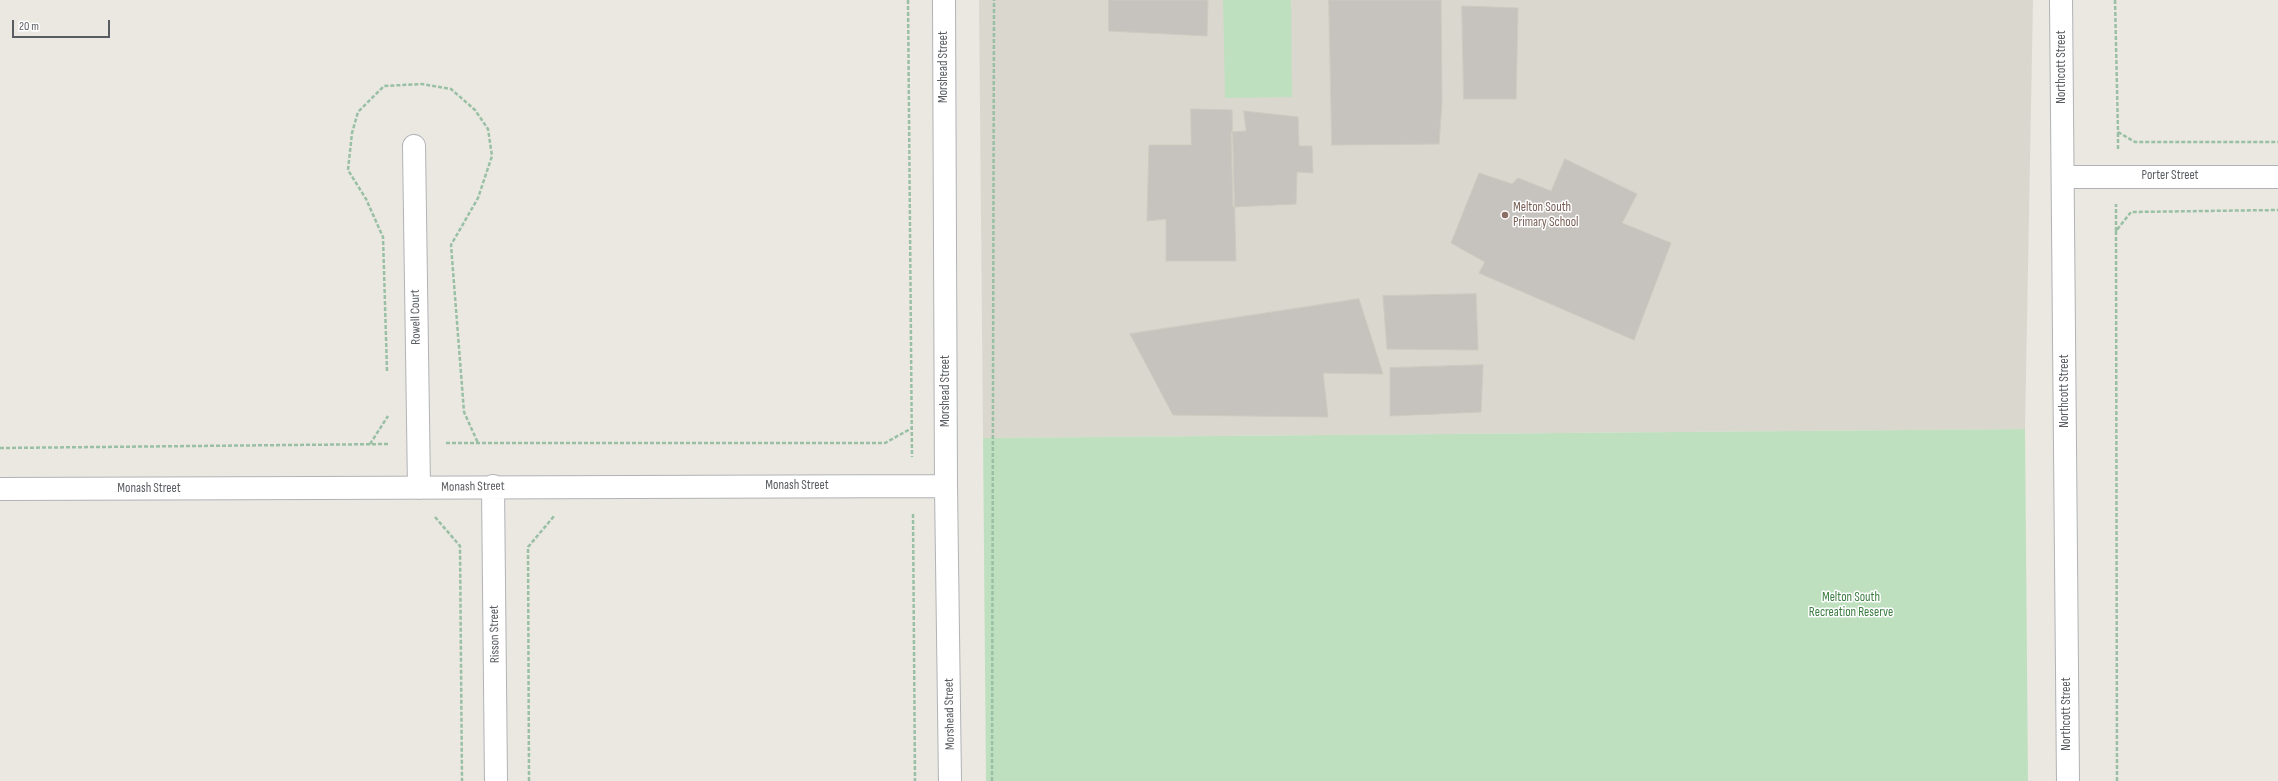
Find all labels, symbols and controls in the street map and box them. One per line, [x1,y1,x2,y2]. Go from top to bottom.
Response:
scale bar [14,12,112,38]
text: 20 m [19,19,39,34]
street label: Northcott Street [2054,30,2070,104]
street label: Morshead Street [936,31,952,103]
street label: Porter Street [2141,168,2199,184]
place label: Melton South Primary School [1513,200,1578,231]
marker: Melton South Primary School [1500,210,1510,220]
street label: Rowell Court [408,289,424,345]
street label: Northcott Street [2057,354,2073,428]
street label: Morshead Street [938,355,954,427]
street label: Monash Street [765,478,829,494]
street label: Monash Street [441,479,505,495]
street label: Monash Street [117,481,181,497]
park label: Melton South Recreation Reserve [1809,590,1893,621]
street label: Risson Street [487,605,503,663]
street label: Northcott Street [2059,677,2075,751]
street label: Morshead Street [942,678,958,750]

